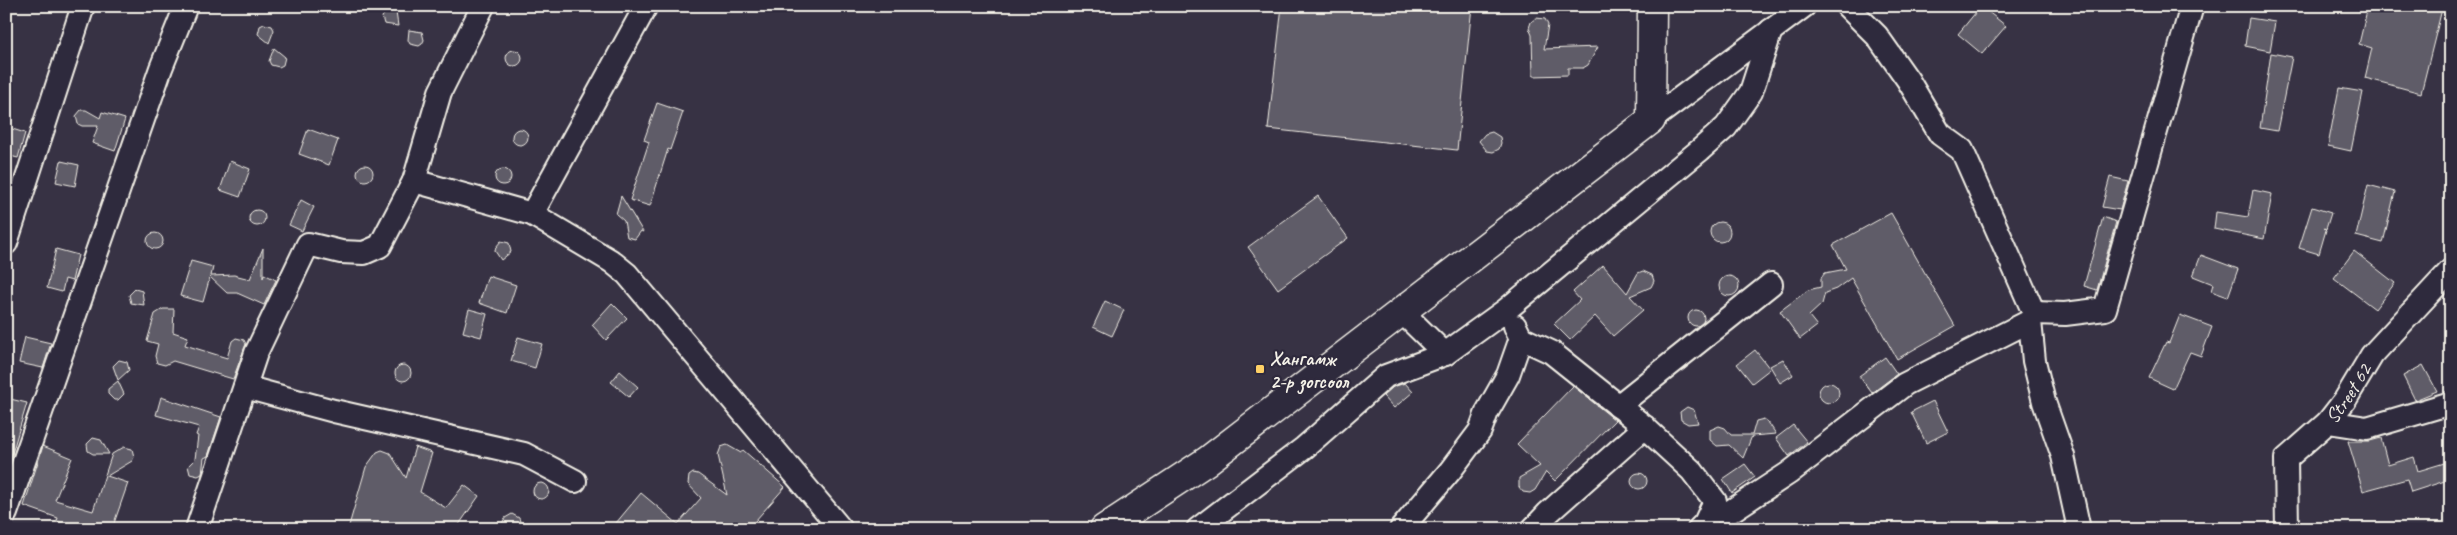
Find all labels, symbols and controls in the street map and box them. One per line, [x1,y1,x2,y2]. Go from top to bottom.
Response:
place label: Хангамж 2-р зогсоол [1270,346,1349,395]
street label: Street 62 [2319,357,2378,428]
marker: Хангамж 2-р зогсоол [1254,363,1266,375]

